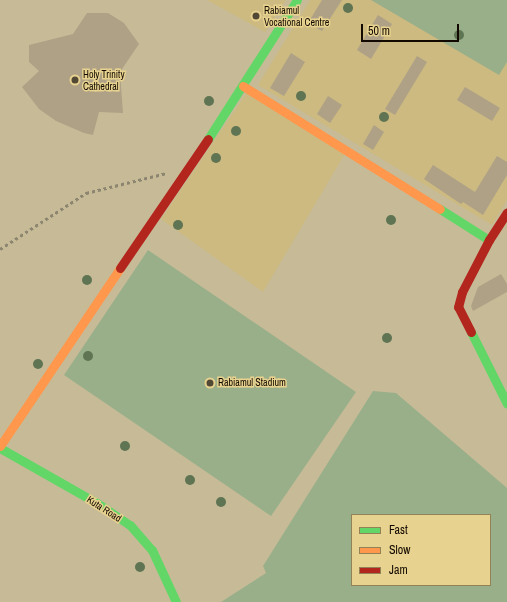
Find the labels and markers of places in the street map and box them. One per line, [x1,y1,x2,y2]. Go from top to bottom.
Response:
place label: Rabiamul Vocational Centre [264,4,329,28]
marker: Rabiamul Vocational Centre [251,11,261,21]
place label: Holy Trinity Cathedral [83,68,125,92]
marker: Holy Trinity Cathedral [70,75,80,85]
place label: Rabiamul Stadium [218,377,286,389]
marker: Rabiamul Stadium [205,378,215,388]

